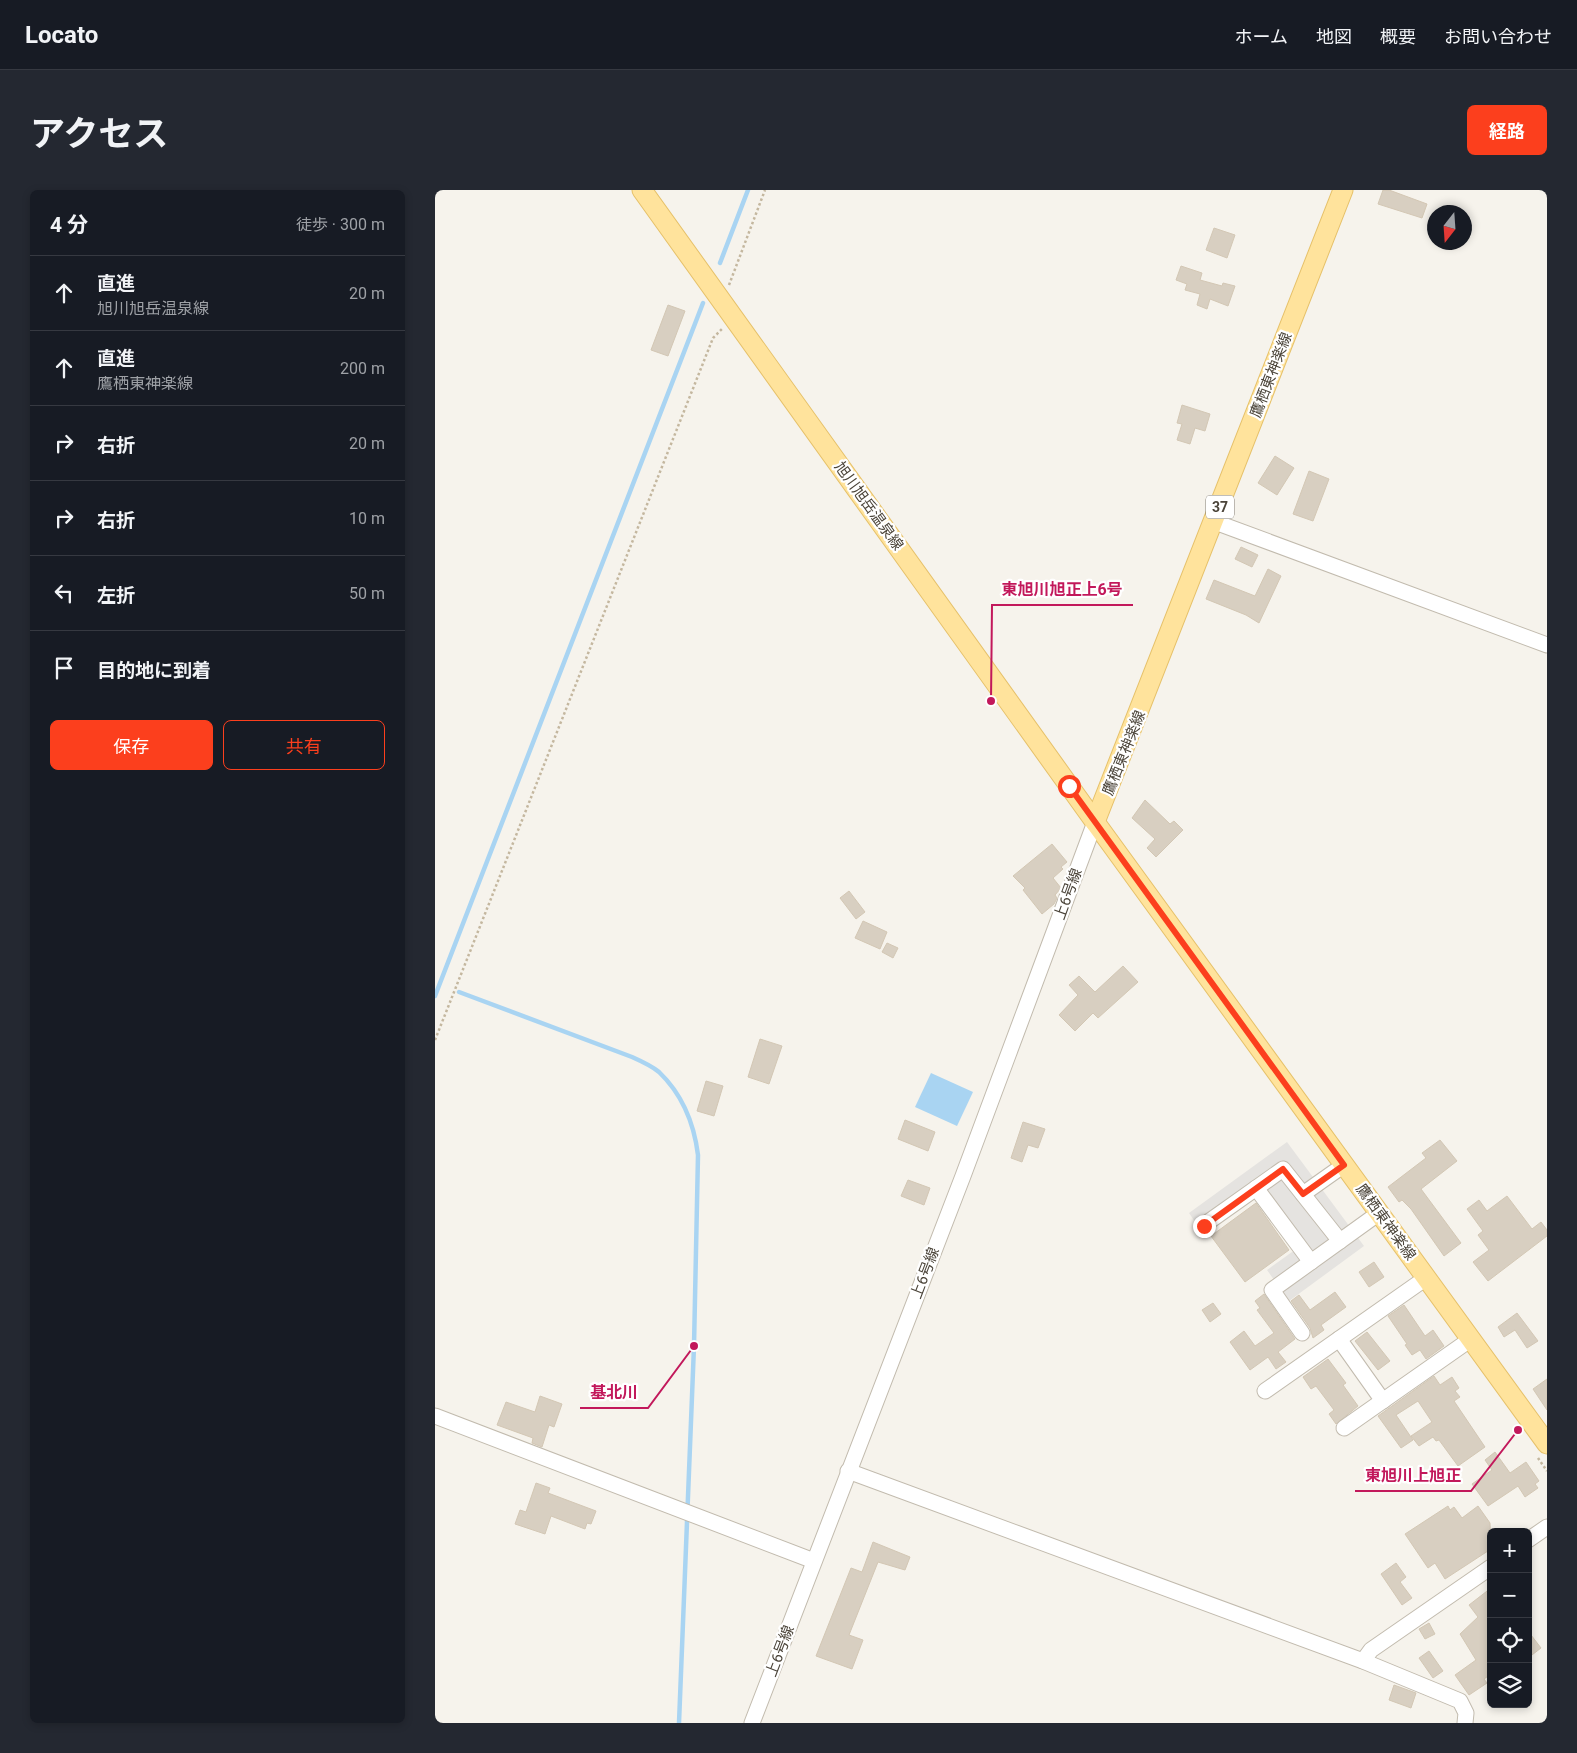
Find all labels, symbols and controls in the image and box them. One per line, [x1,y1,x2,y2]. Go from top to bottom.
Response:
text: Locato [25,21,98,49]
text: ホーム [1235,26,1288,47]
text: 地図 [1316,26,1352,47]
text: 概要 [1380,26,1416,47]
text: お問い合わせ [1444,26,1552,47]
button: 経路 [1467,105,1547,155]
text: アクセス [30,114,168,155]
north arrow [1427,205,1472,250]
text: 4 分 [50,213,88,237]
text: 徒歩 · 300 m [296,215,385,234]
text: 直進 [97,272,135,295]
icon: ahead [50,279,78,307]
text: 20 m [349,284,385,303]
text: 旭川旭岳温泉線 [97,299,209,318]
street label: 鷹栖東神楽線 [1246,330,1296,420]
text: 直進 [97,347,135,370]
icon: ahead [50,354,78,382]
text: 200 m [340,359,385,378]
text: 鷹栖東神楽線 [97,374,193,393]
icon: right [50,429,78,457]
text: 右折 [97,434,135,457]
text: 20 m [349,434,385,453]
street label: 旭川旭岳温泉線 [831,458,907,554]
road number: 37 [1206,496,1234,518]
icon: right [50,504,78,532]
text: 右折 [97,509,135,532]
text: 10 m [349,509,385,528]
callout: 東旭川旭正上6号 [992,574,1133,605]
icon: left [50,579,78,607]
text: 東旭川旭正上6号 [1001,580,1123,599]
text: 左折 [97,584,135,607]
text: 50 m [349,584,385,603]
icon: arrive [50,654,78,682]
text: 目的地に到着 [97,659,211,682]
street label: 鷹栖東神楽線 [1099,708,1149,798]
button: 保存 [50,720,213,770]
button: 共有 [223,720,385,770]
route start [1058,775,1081,798]
street label: 上6号線 [1050,866,1086,922]
street label: 鷹栖東神楽線 [1352,1180,1420,1264]
route end [1193,1215,1216,1238]
street label: 上6号線 [907,1245,943,1301]
callout: 基北川 [580,1377,648,1408]
text: 基北川 [590,1383,638,1402]
callout: 東旭川上旭正 [1355,1460,1471,1491]
text: 東旭川上旭正 [1365,1466,1461,1485]
map controls [1487,1528,1532,1708]
button: + [1487,1528,1532,1573]
button: − [1487,1573,1532,1618]
button: locate [1487,1618,1532,1663]
street label: 上6号線 [762,1623,798,1679]
button: layers [1487,1663,1532,1708]

